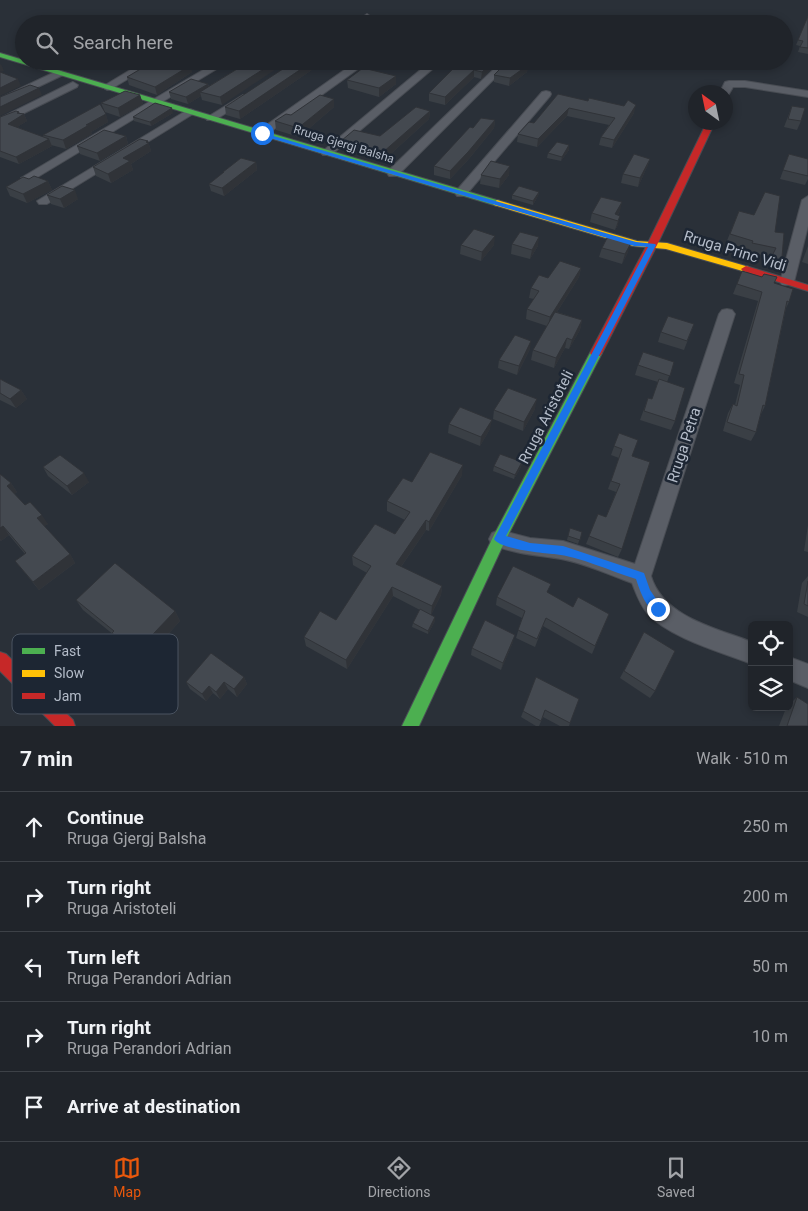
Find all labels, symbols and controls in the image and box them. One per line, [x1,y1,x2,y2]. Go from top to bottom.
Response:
search box [15,15,793,70]
icon: search [33,29,61,57]
text: Search here [73,31,173,54]
north arrow [688,85,733,130]
route start [251,122,274,145]
street label: Rruga Gjergj Balsha [292,122,396,166]
street label: Rruga Princ Vidi [682,227,788,275]
street label: Rruga Aristoteli [515,367,577,467]
street label: Rruga Petra [663,405,705,485]
route end [647,598,670,621]
map controls [748,621,793,711]
button: locate [748,621,793,666]
legend [12,634,178,714]
text: Fast [54,643,81,659]
text: Slow [54,665,85,681]
button: layers [748,666,793,711]
text: Jam [54,688,82,704]
text: 7 min [20,747,73,771]
text: Walk · 510 m [696,749,788,768]
text: Continue [67,806,144,829]
icon: ahead [20,813,48,841]
text: 250 m [743,817,788,836]
text: Rruga Gjergj Balsha [67,829,206,848]
text: Turn right [67,876,151,899]
icon: right [20,883,48,911]
text: 200 m [743,887,788,906]
text: Rruga Aristoteli [67,899,176,918]
text: Turn left [67,946,140,969]
icon: left [20,953,48,981]
text: 50 m [752,957,788,976]
text: Rruga Perandori Adrian [67,969,232,988]
text: Turn right [67,1016,151,1039]
icon: right [20,1023,48,1051]
text: 10 m [752,1027,788,1046]
text: Rruga Perandori Adrian [67,1039,232,1058]
icon: arrive [20,1093,48,1121]
text: Arrive at destination [67,1095,240,1118]
tab: Map [113,1154,141,1200]
tab: Directions [368,1154,431,1200]
tab: Saved [657,1154,695,1200]

